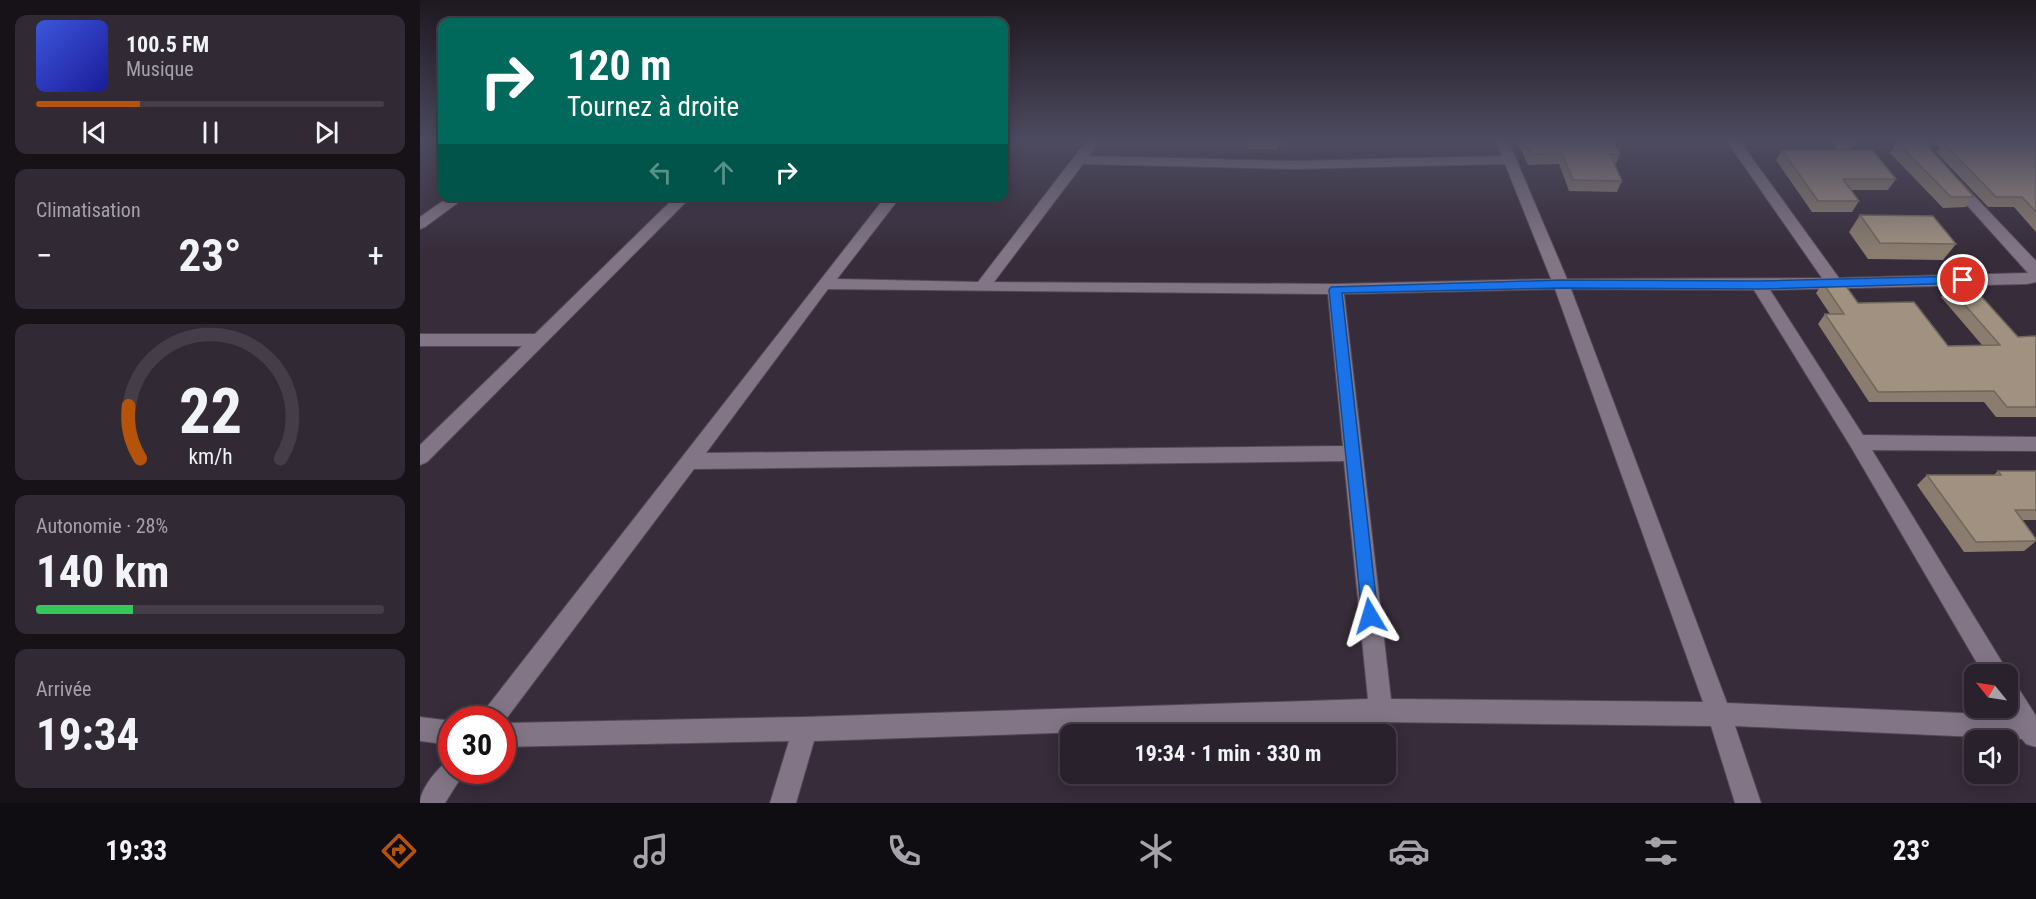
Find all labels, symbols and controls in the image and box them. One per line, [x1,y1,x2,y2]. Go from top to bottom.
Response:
text: 100.5 FM [126,32,209,57]
text: 120 m [567,41,672,90]
icon: right [468,42,546,120]
text: Musique [126,57,194,81]
text: Tournez à droite [567,91,739,123]
icon: previous [78,116,111,149]
icon: pause [194,116,227,149]
icon: next [310,116,343,149]
icon: left [644,156,677,189]
icon: ahead [707,156,740,189]
icon: right [770,156,803,189]
text: Climatisation [36,198,141,222]
text: 23° [179,229,242,282]
text: − [36,236,53,275]
text: + [368,236,384,275]
pin [1937,254,1988,305]
icon: arrive [1946,263,1979,296]
text: 22 [178,375,242,448]
text: km/h [188,444,232,469]
text: Autonomie · 28% [36,514,168,538]
text: 140 km [36,545,169,598]
position arrow [1338,584,1402,648]
north arrow [1964,664,2018,718]
map controls [1964,664,2018,784]
text: Arrivée [36,677,92,701]
speed limit sign: 30 [438,706,516,784]
text: 19:34 [36,708,139,761]
button: sound [1964,730,2018,784]
text: 19:34 · 1 min · 330 m [1135,741,1321,766]
icon: directions [378,830,420,872]
icon: music [630,830,672,872]
icon: phone [883,830,925,872]
icon: climate [1135,830,1177,872]
icon: car [1388,830,1430,872]
icon: filters [1640,830,1682,872]
text: 19:33 [105,835,167,867]
text: 23° [1893,835,1931,867]

